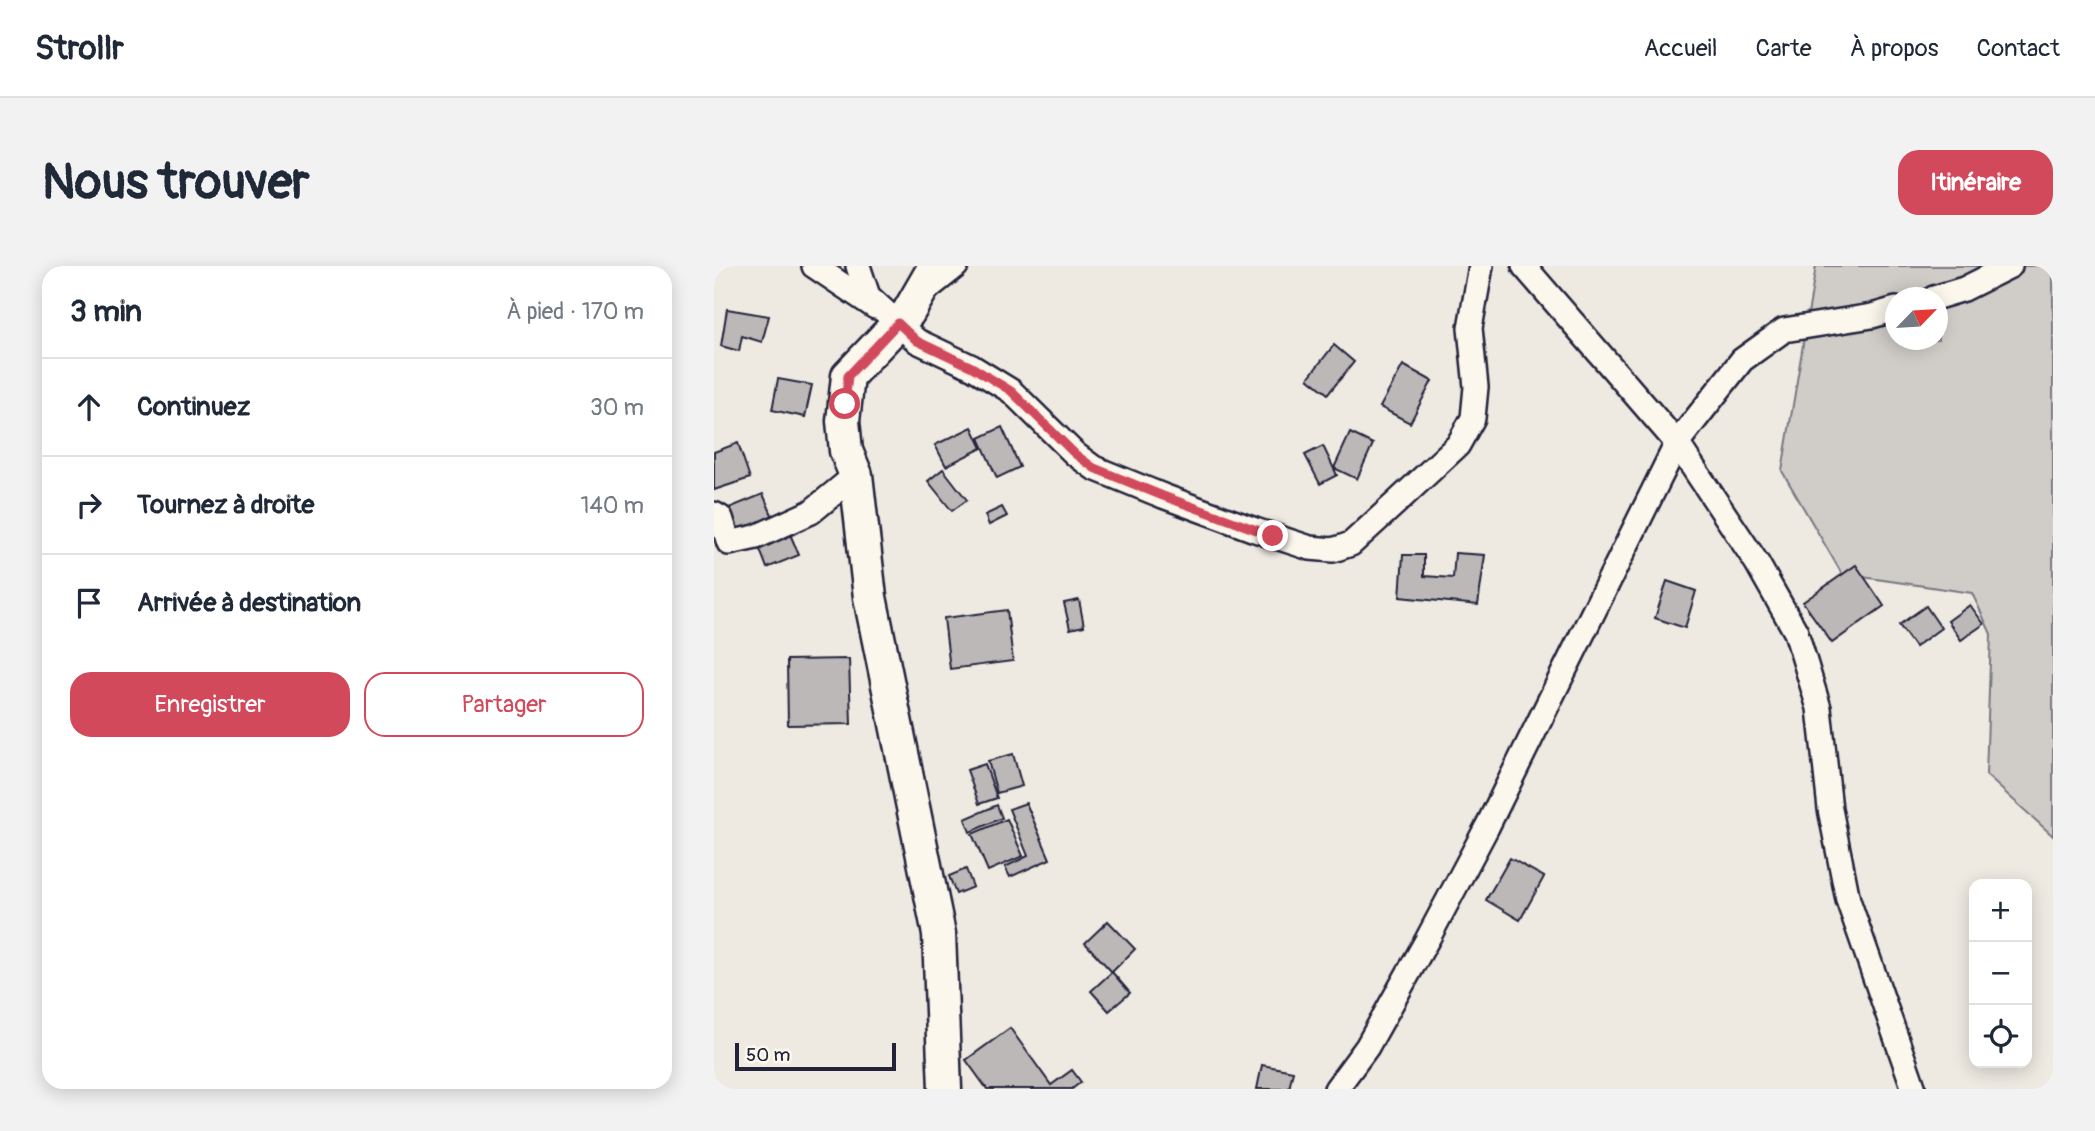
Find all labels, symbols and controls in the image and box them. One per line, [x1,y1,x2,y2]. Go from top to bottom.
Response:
text: Strollr [35,28,124,69]
text: Accueil [1644,34,1718,63]
text: Carte [1756,34,1812,63]
text: À propos [1850,34,1939,63]
text: Contact [1977,34,2060,63]
button: Itinéraire [1898,150,2053,215]
text: Nous trouver [42,152,310,213]
north arrow [1885,287,1948,350]
text: 3 min [70,293,142,330]
text: À pied · 170 m [506,297,644,326]
icon: ahead [70,388,108,426]
route start [829,388,860,419]
text: Continuez [137,391,250,423]
text: 30 m [590,393,644,422]
icon: right [70,486,108,524]
text: Tournez à droite [137,489,314,521]
text: 140 m [581,491,644,520]
route end [1257,520,1288,551]
icon: arrive [70,584,108,622]
text: Arrivée à destination [137,587,361,619]
button: Enregistrer [70,672,350,737]
button: Partager [364,672,644,737]
map controls [1969,879,2032,1068]
button: + [1969,879,2032,942]
button: − [1969,942,2032,1005]
button: locate [1969,1005,2032,1068]
scale bar [735,1040,896,1072]
text: 50 m [746,1043,790,1067]

